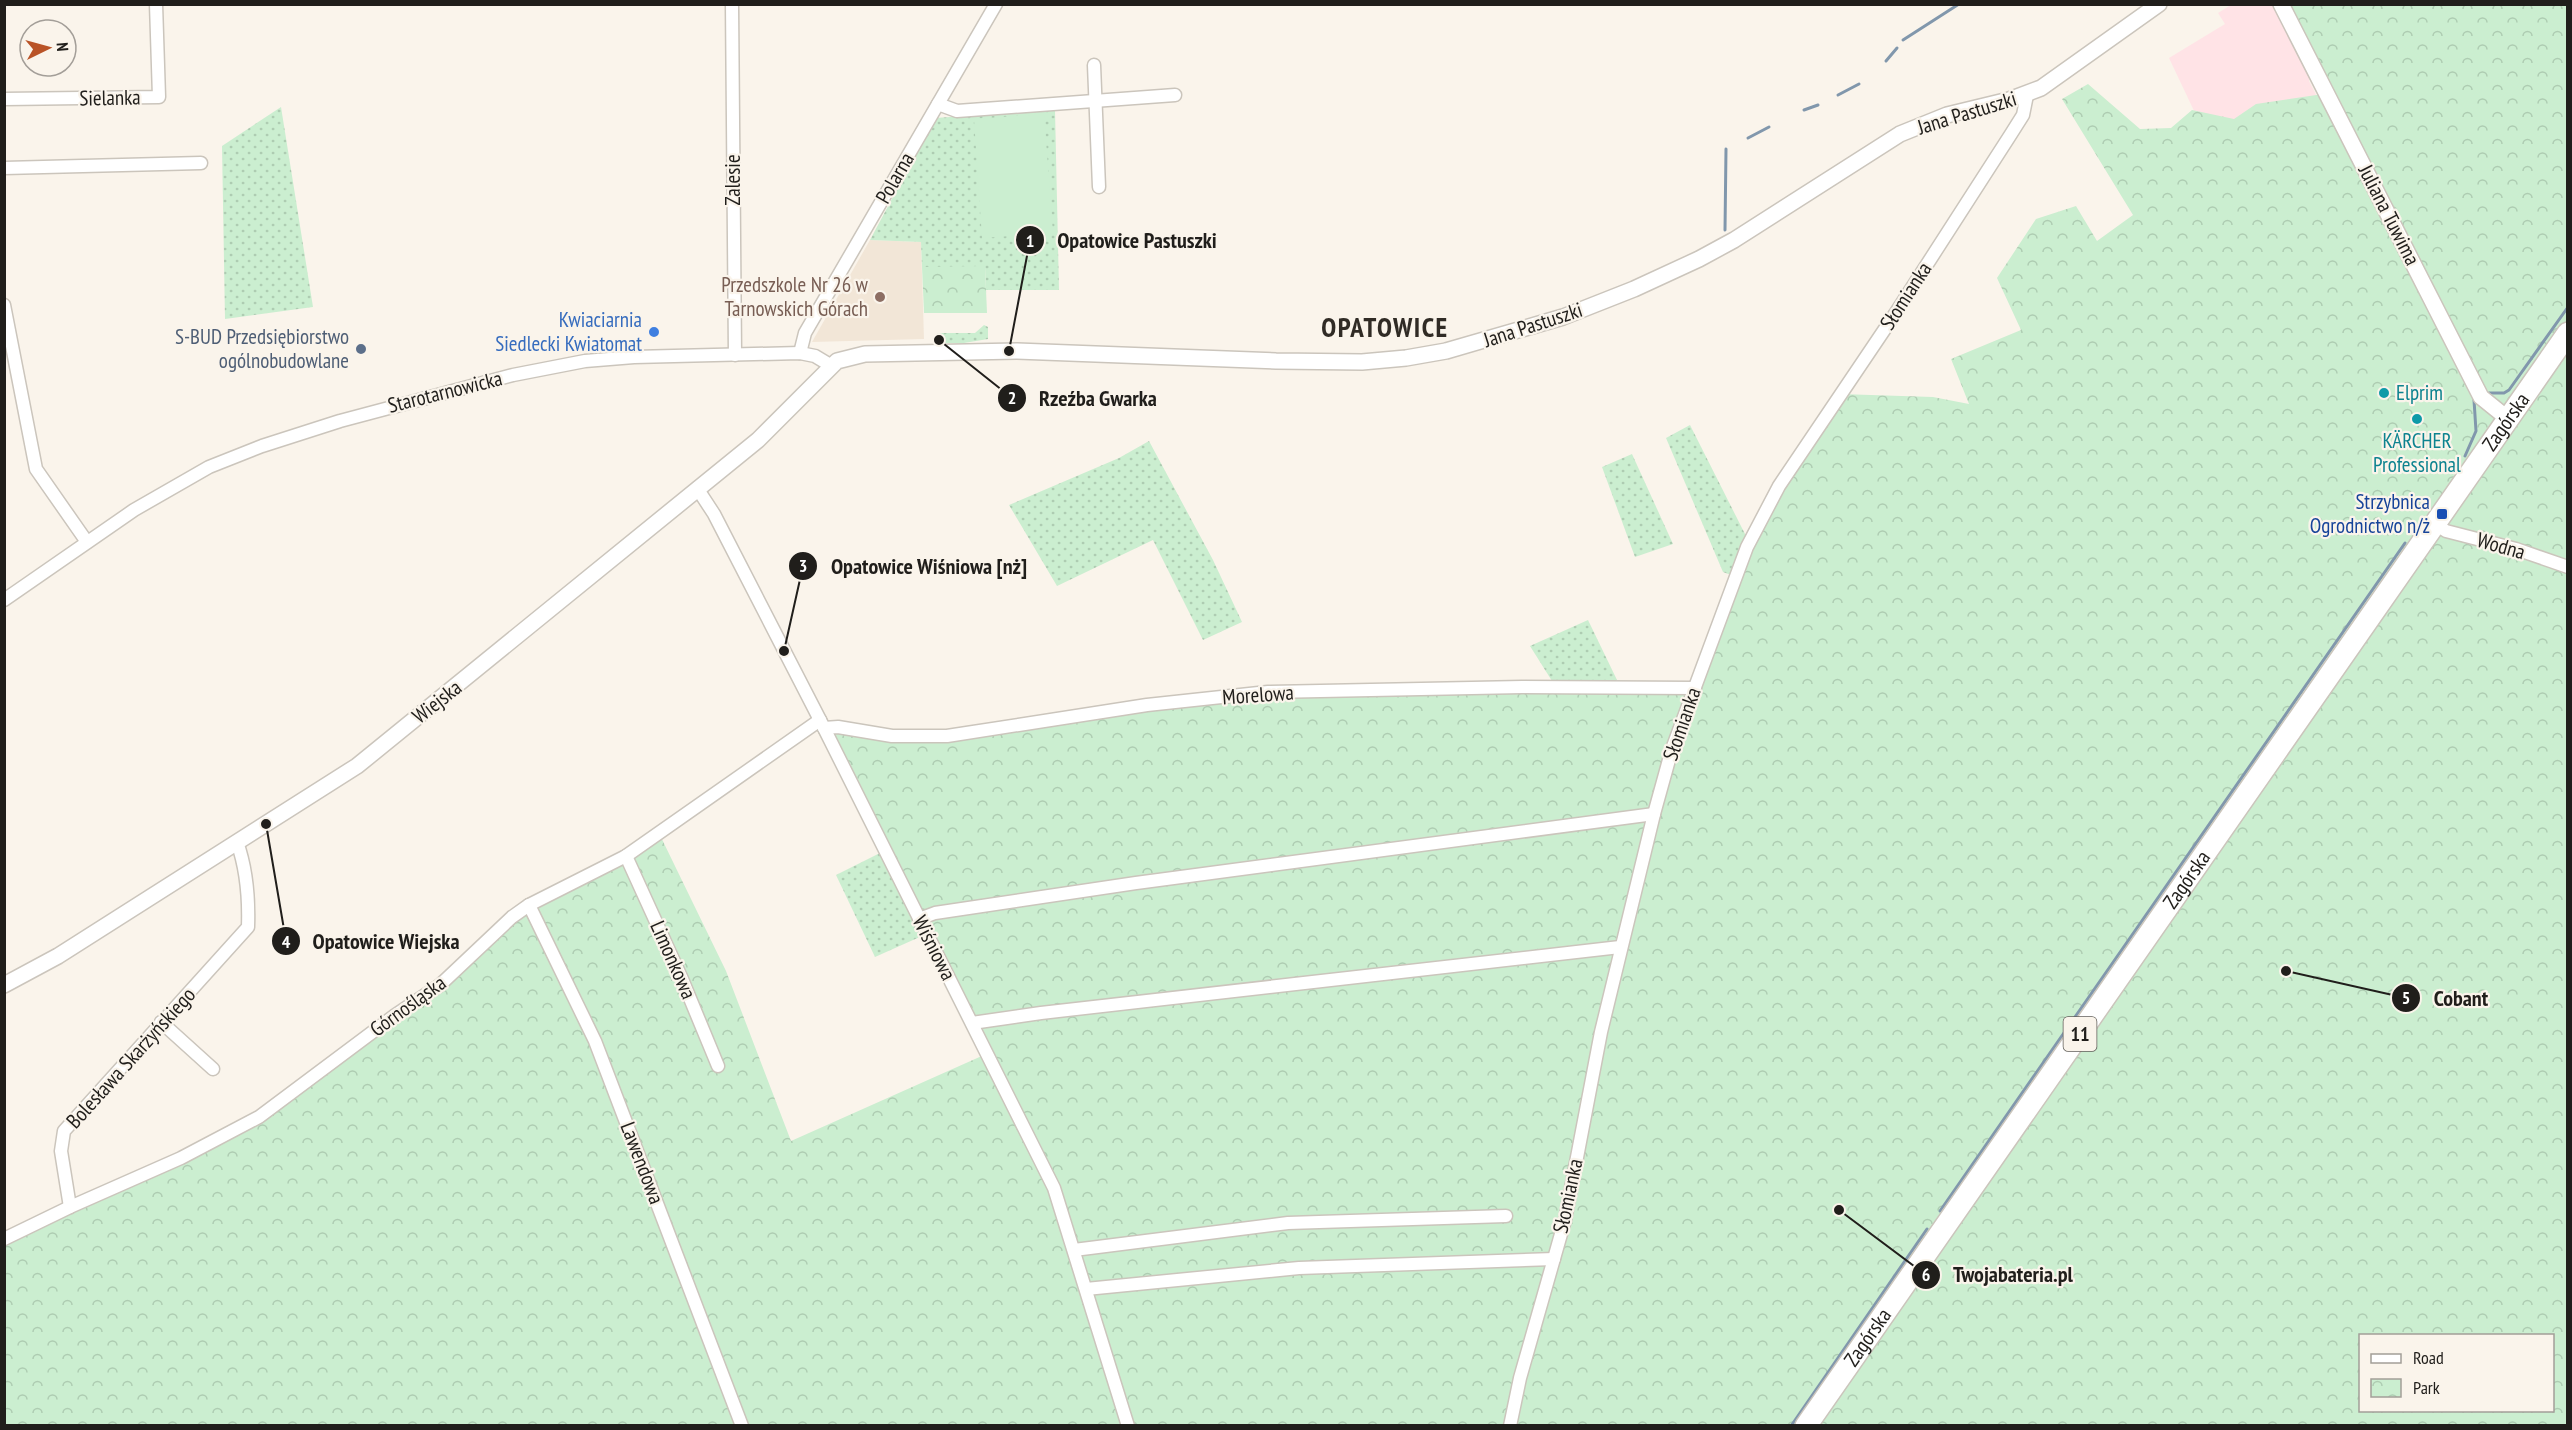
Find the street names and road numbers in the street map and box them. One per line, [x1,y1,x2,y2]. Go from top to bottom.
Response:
street label: Sielanka [79,83,141,112]
street label: Jana Pastuszki [1913,85,2020,141]
street label: Polarna [869,147,920,208]
street label: Zalesie [719,154,746,206]
street label: Juliana Tuwima [2352,159,2426,270]
street label: Słomianka [1874,257,1937,335]
street label: Jana Pastuszki [1479,296,1586,353]
street label: Starotarnowicka [385,364,505,419]
street label: Zagórska [2476,387,2535,456]
street label: Wodna [2474,526,2528,565]
street label: Wiejska [407,674,467,729]
street label: Morelowa [1221,679,1295,710]
street label: Słomianka [1656,684,1707,764]
street label: Zagórska [2157,845,2216,914]
street label: Wiśniowa [907,911,962,985]
street label: Limonkowa [644,916,703,1003]
street label: Górnośląska [364,969,451,1042]
street label: Bolesława Skarżyńskiego [60,982,201,1134]
road number: 11 [2064,1017,2096,1051]
street label: Lawendowa [615,1118,670,1208]
street label: Słomianka [1546,1156,1589,1236]
street label: Zagórska [1838,1303,1897,1371]

